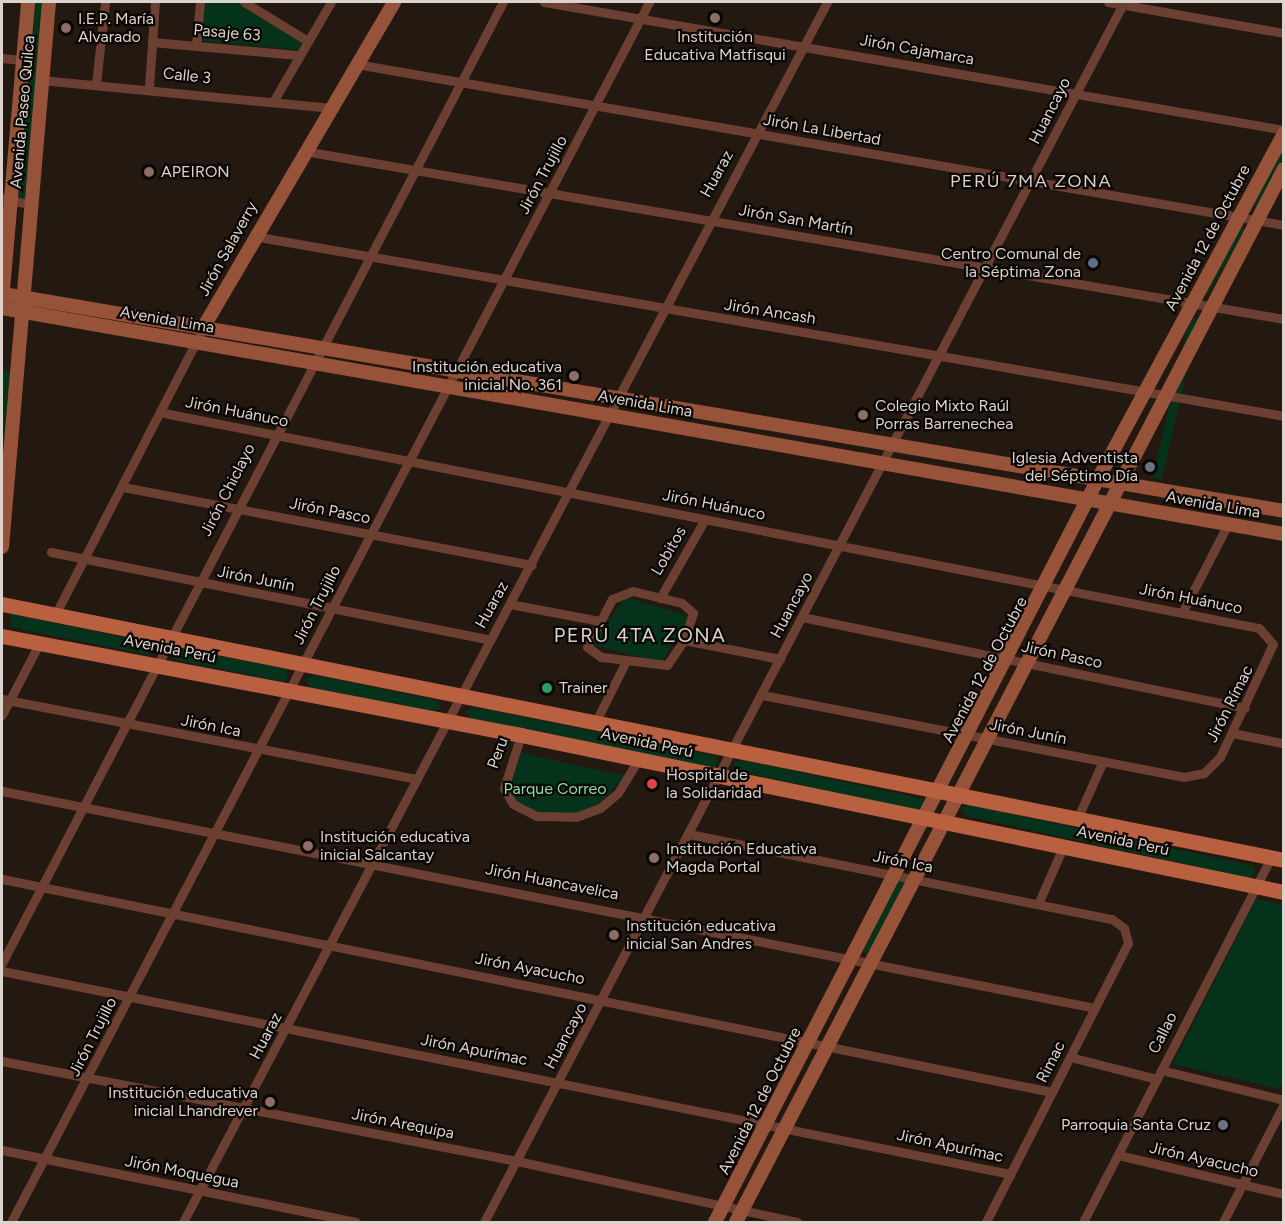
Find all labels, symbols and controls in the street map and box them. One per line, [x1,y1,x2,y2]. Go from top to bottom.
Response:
place label: I.E.P. María Alvarado [78,9,154,47]
marker: Institución Educativa Matfisqui [708,11,722,25]
street label: Pasaje 63 [192,20,262,46]
marker: I.E.P. María Alvarado [59,21,73,35]
place label: Institución Educativa Matfisqui [644,27,786,65]
street label: Jirón Cajamarca [858,31,976,69]
street label: Avenida Paseo Quilca [7,35,39,189]
street label: Calle 3 [162,64,212,88]
street label: Huancayo [1025,74,1075,148]
street label: Jirón La Libertad [762,110,882,150]
street label: Jirón Trujillo [514,132,572,218]
street label: Huaraz [696,147,738,201]
place label: APEIRON [161,162,230,182]
street label: Avenida 12 de Octubre [1161,162,1255,314]
marker: APEIRON [142,165,156,179]
district label: PERÚ 7MA ZONA [950,170,1112,192]
street label: Jirón Salaverry [194,198,262,300]
street label: Jirón San Martín [737,200,855,240]
place label: Centro Comunal de la Séptima Zona [941,244,1081,282]
marker: Centro Comunal de la Séptima Zona [1086,256,1100,270]
street label: Jirón Ancash [723,295,817,329]
street label: Avenida Lima [118,302,216,338]
place label: Institución educativa inicial No. 361 [412,357,562,395]
marker: Institución educativa inicial No. 361 [567,369,581,383]
street label: Avenida Lima [596,386,694,422]
street label: Jirón Huánuco [184,393,290,431]
place label: Colegio Mixto Raúl Porras Barrenechea [875,396,1013,434]
marker: Colegio Mixto Raúl Porras Barrenechea [856,408,870,422]
street label: Jirón Chiclayo [196,440,260,540]
place label: Iglesia Adventista del Séptimo Día [1011,448,1138,486]
marker: Iglesia Adventista del Séptimo Día [1143,460,1157,474]
street label: Jirón Huánuco [661,486,767,524]
street label: Avenida Lima [1164,487,1262,523]
street label: Jirón Pasco [288,494,372,528]
street label: Lobitos [647,523,691,579]
street label: Jirón Junín [216,562,296,596]
street label: Jirón Trujillo [289,562,345,648]
street label: Huancayo [767,569,817,641]
street label: Huaraz [471,578,513,632]
street label: Jirón Huánuco [1138,580,1244,618]
street label: Avenida 12 de Octubre [938,594,1032,746]
district label: PERÚ 4TA ZONA [554,623,726,647]
street label: Avenida Perú [122,631,218,667]
street label: Jirón Pasco [1020,637,1104,673]
street label: Jirón Rímac [1202,662,1258,746]
place label: Trainer [559,678,607,698]
marker: Trainer [540,681,554,695]
street label: Jirón Ica [179,711,243,741]
street label: Jirón Junín [988,715,1068,749]
street label: Avenida Perú [599,724,695,762]
street label: Peru [483,735,513,771]
place label: Hospital de la Solidaridad [666,765,762,803]
marker: Hospital de la Solidaridad [643,775,661,793]
park label: Parque Correo [503,779,607,799]
street label: Avenida Perú [1075,822,1171,860]
place label: Institución educativa inicial Salcantay [320,827,470,865]
marker: Institución educativa inicial Salcantay [301,839,315,853]
place label: Institución Educativa Magda Portal [666,839,817,877]
street label: Jirón Ica [871,847,935,877]
marker: Institución Educativa Magda Portal [647,851,661,865]
street label: Jirón Huancavelica [484,860,620,904]
place label: Institución educativa inicial San Andres [626,916,776,954]
marker: Institución educativa inicial San Andres [607,928,621,942]
street label: Jirón Ayacucho [474,949,586,989]
street label: Jirón Trujillo [65,994,121,1080]
street label: Huancayo [541,1000,591,1072]
street label: Huaraz [246,1009,286,1063]
street label: Callao [1144,1009,1182,1057]
street label: Avenida 12 de Octubre [714,1024,806,1178]
street label: Jirón Apurímac [419,1030,529,1070]
street label: Rimac [1032,1038,1070,1086]
place label: Institución educativa inicial Lhandrever [108,1083,258,1121]
marker: Institución educativa inicial Lhandrever [263,1095,277,1109]
street label: Jirón Arequipa [350,1105,456,1143]
place label: Parroquia Santa Cruz [1061,1115,1211,1135]
marker: Parroquia Santa Cruz [1216,1118,1230,1132]
street label: Jirón Apurímac [895,1125,1005,1167]
street label: Jirón Ayacucho [1148,1138,1260,1182]
street label: Jirón Moquegua [123,1152,241,1192]

